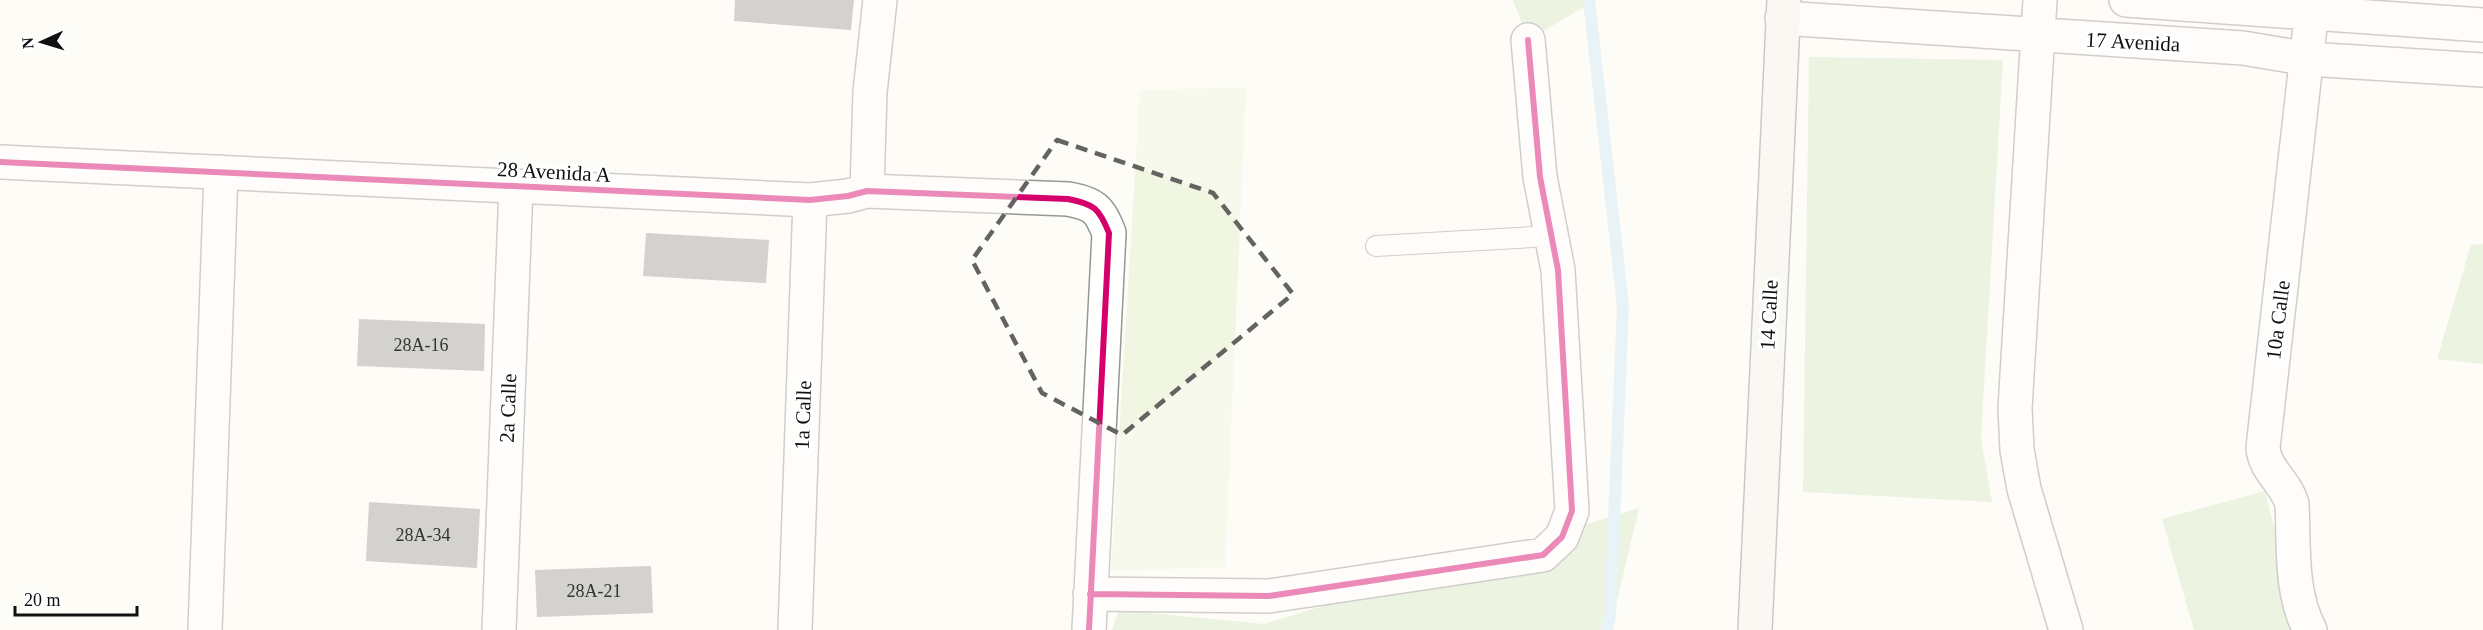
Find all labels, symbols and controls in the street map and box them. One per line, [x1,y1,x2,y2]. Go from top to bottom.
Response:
north arrow [12,12,72,72]
street label: 17 Avenida [2085,28,2182,56]
text: N [19,36,36,49]
street label: 28 Avenida A [496,157,612,187]
street label: 14 Calle [1755,279,1783,351]
street label: 10a Calle [2261,279,2295,361]
house number: 28A-16 [394,335,449,355]
street label: 2a Calle [495,373,521,443]
street label: 1a Calle [790,380,816,450]
house number: 28A-34 [396,525,451,545]
scale bar [15,579,136,617]
house number: 28A-21 [567,581,622,601]
text: 20 m [24,590,61,610]

